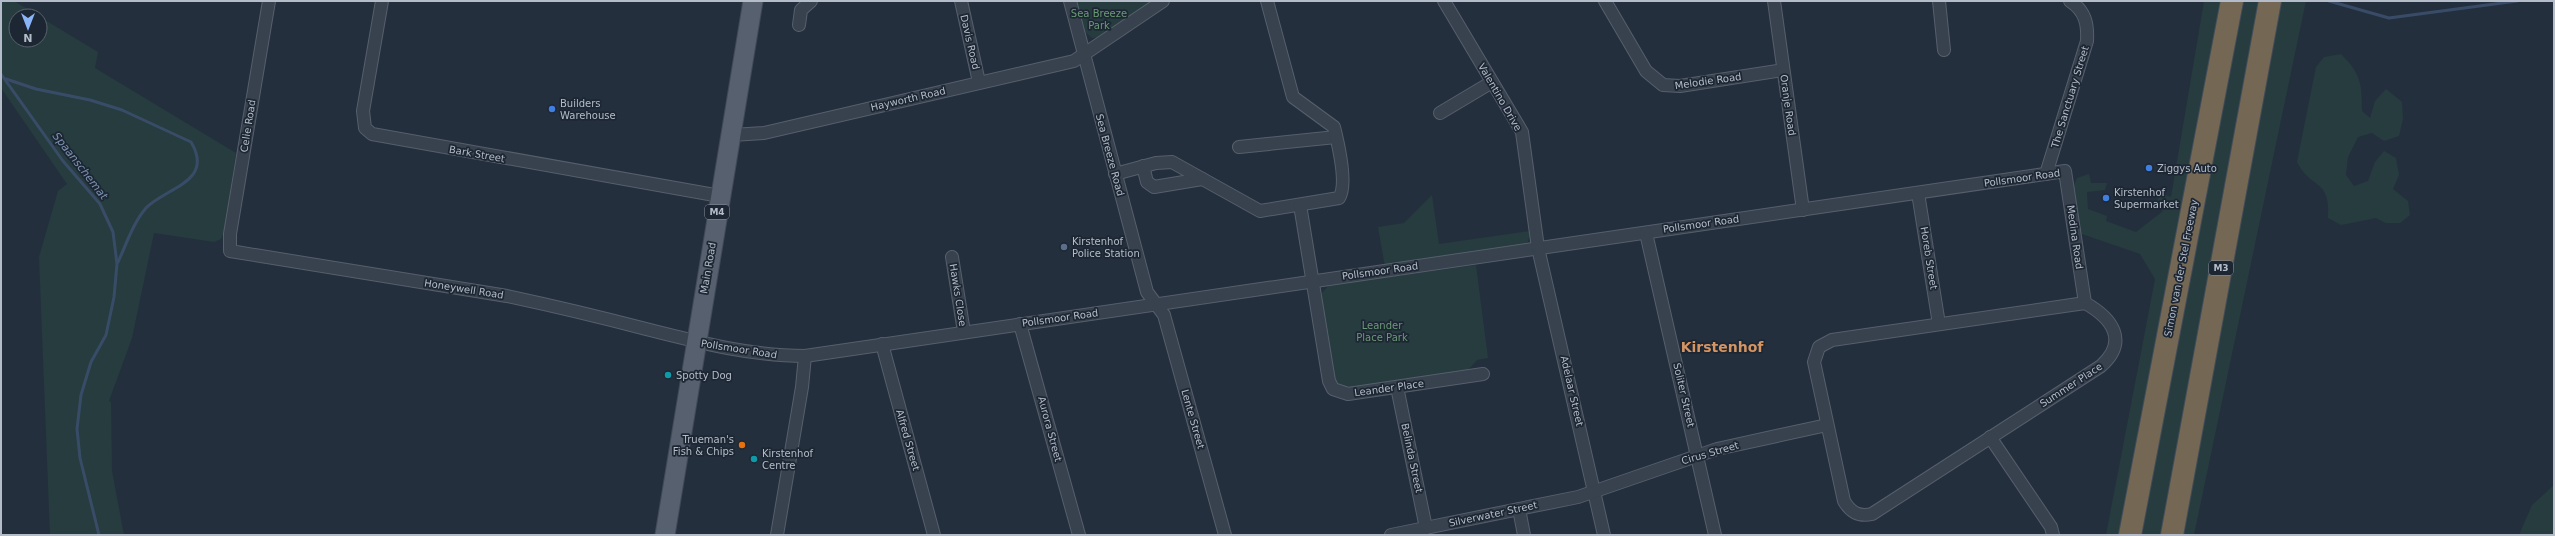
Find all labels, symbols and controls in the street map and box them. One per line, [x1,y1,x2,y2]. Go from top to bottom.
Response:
north arrow [8,8,48,48]
park label: Sea Breeze Park [1071,8,1127,31]
street label: Davis Road [958,13,982,71]
text: N [23,31,33,44]
street label: The Sanctuary Street [2049,45,2091,150]
street label: Valentino Drive [1476,61,1524,133]
street label: Melodie Road [1674,71,1742,91]
street label: Oranje Road [1778,74,1798,136]
street label: Hayworth Road [869,85,947,113]
place label: Builders Warehouse [560,98,616,121]
street label: Celie Road [238,99,258,153]
marker: Builders Warehouse [547,104,557,114]
street label: Sea Breeze Road [1094,113,1126,197]
water label: Spaanschemat [50,130,111,203]
street label: Bark Street [448,144,506,164]
marker: Ziggys Auto [2144,163,2154,173]
place label: Ziggys Auto [2157,163,2217,174]
street label: Pollsmoor Road [1983,167,2061,189]
place label: Kirstenhof Supermarket [2114,187,2179,210]
marker: Kirstenhof Supermarket [2101,193,2111,203]
street label: Simon van der Stel Freeway [2162,198,2200,338]
street label: Medina Road [2065,204,2085,270]
road number: M4 [705,205,729,219]
street label: Pollsmoor Road [1662,213,1740,235]
street label: Horeb Street [1919,226,1939,290]
place label: Kirstenhof Police Station [1072,236,1140,259]
street label: Main Road [698,241,718,295]
marker: Kirstenhof Police Station [1059,242,1069,252]
street label: Pollsmoor Road [1341,260,1419,282]
road number: M3 [2209,261,2233,275]
street label: Hawks Close [948,263,968,327]
street label: Honeywell Road [424,277,504,301]
street label: Pollsmoor Road [1021,307,1099,329]
park label: Leander Place Park [1356,320,1408,343]
street label: Pollsmoor Road [700,338,778,360]
district label: Kirstenhof [1681,339,1764,355]
street label: Adelaar Street [1559,355,1585,427]
street label: Summer Place [2038,361,2104,409]
street label: Soliter Street [1671,362,1697,428]
marker: Spotty Dog [663,370,673,380]
place label: Spotty Dog [676,370,732,381]
street label: Leander Place [1353,378,1425,398]
street label: Lente Street [1179,388,1207,450]
street label: Aurora Street [1036,395,1064,463]
street label: Alfred Street [894,408,922,472]
street label: Belinda Street [1399,422,1425,494]
place label: Trueman's Fish & Chips [673,434,734,457]
marker: Trueman's Fish & Chips [737,440,747,450]
street label: Cirus Street [1680,440,1740,466]
place label: Kirstenhof Centre [762,448,814,471]
marker: Kirstenhof Centre [749,454,759,464]
street label: Silverwater Street [1448,499,1538,529]

